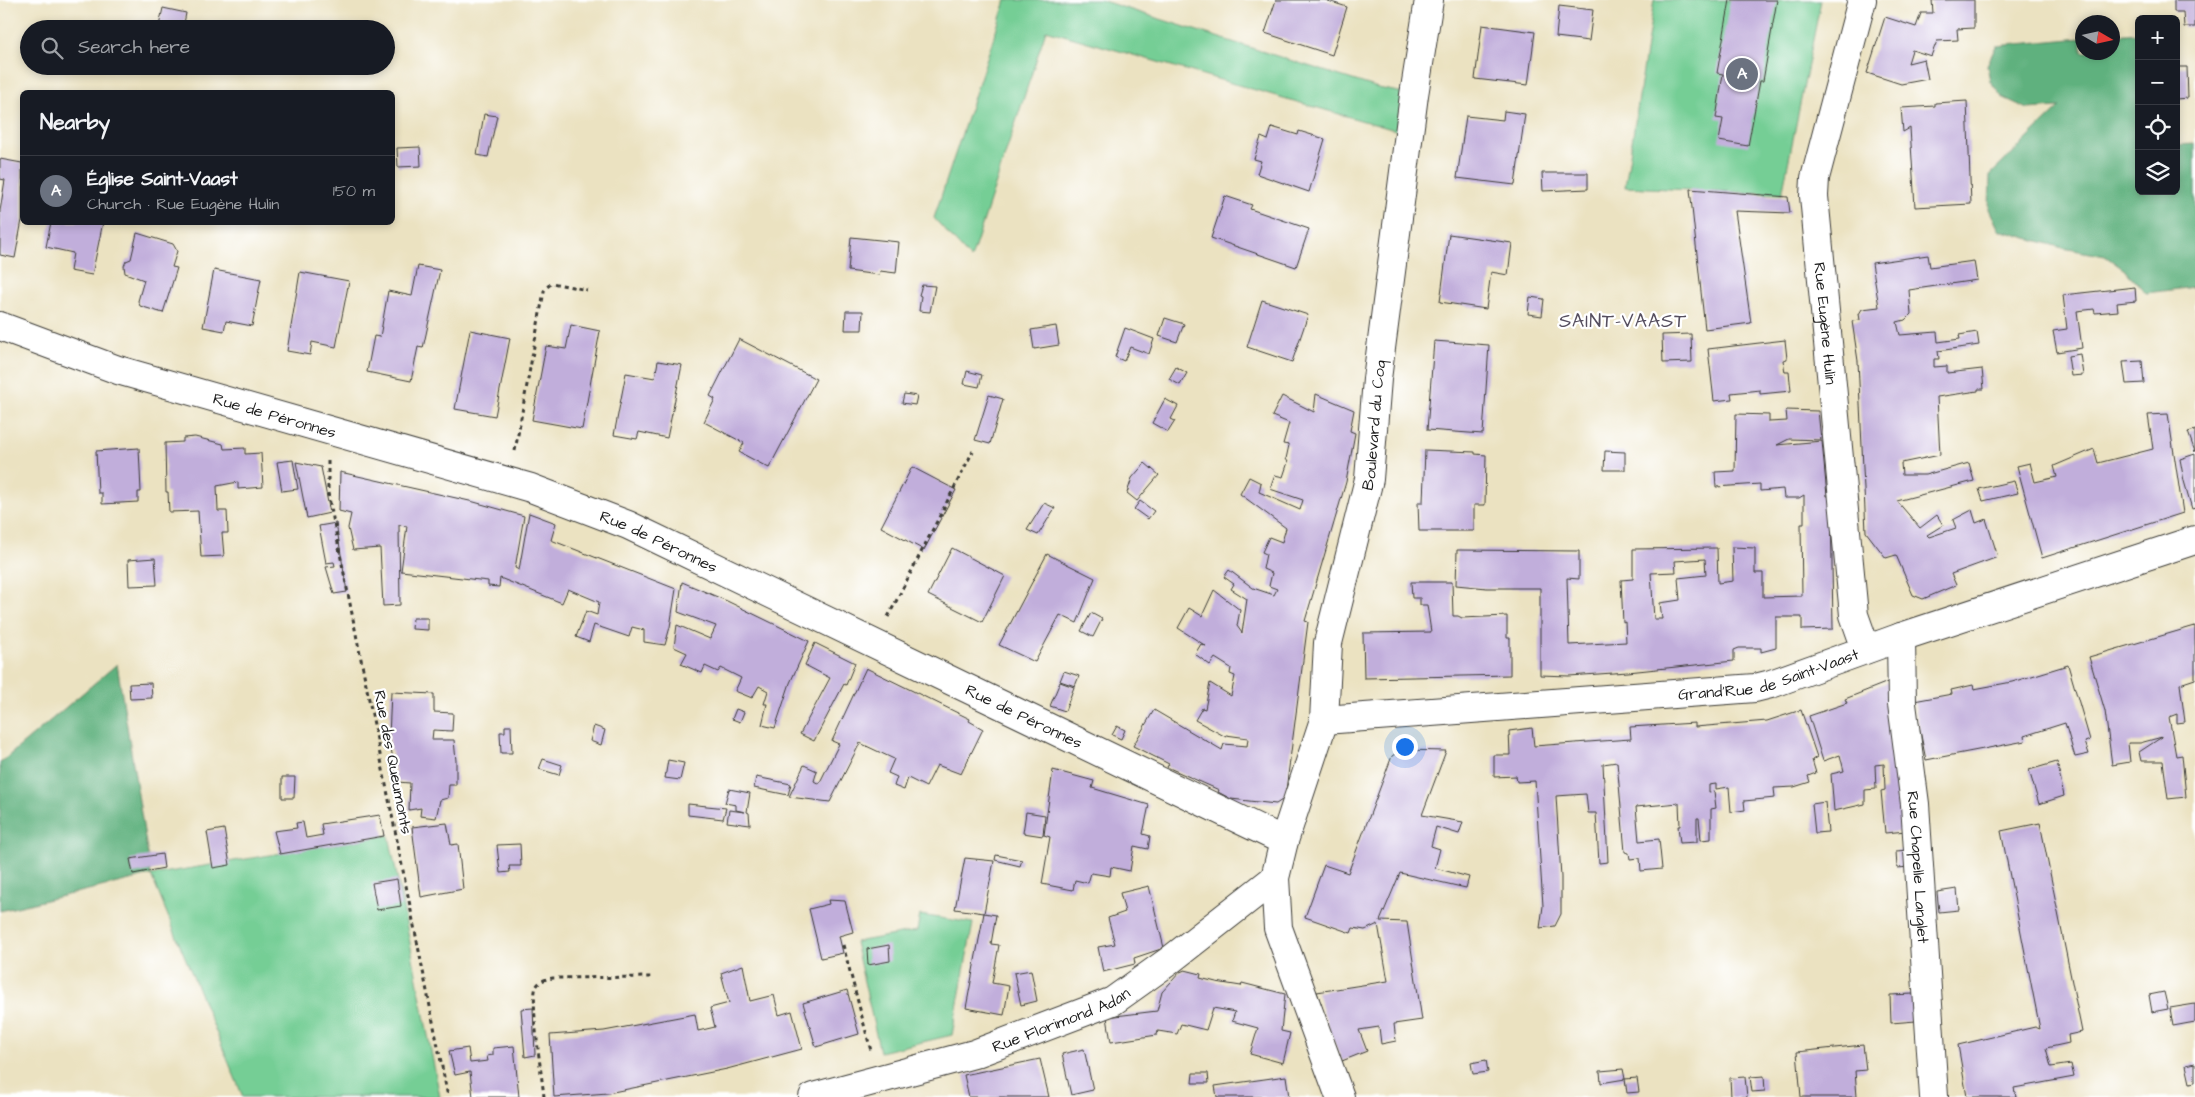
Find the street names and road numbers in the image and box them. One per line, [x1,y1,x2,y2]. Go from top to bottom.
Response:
street label: Rue Eugène Hulin [1808,261,1842,386]
street label: Boulevard du Coq [1357,359,1391,493]
street label: Rue de Péronnes [210,388,339,444]
street label: Rue de Péronnes [597,505,721,578]
street label: Grand'Rue de Saint-Vaast [1677,643,1862,706]
street label: Rue de Péronnes [962,679,1086,754]
street label: Rue des Queumonts [368,688,418,836]
street label: Rue Chapelle Langlet [1901,790,1934,945]
street label: Rue Florimond Adan [989,982,1135,1058]

